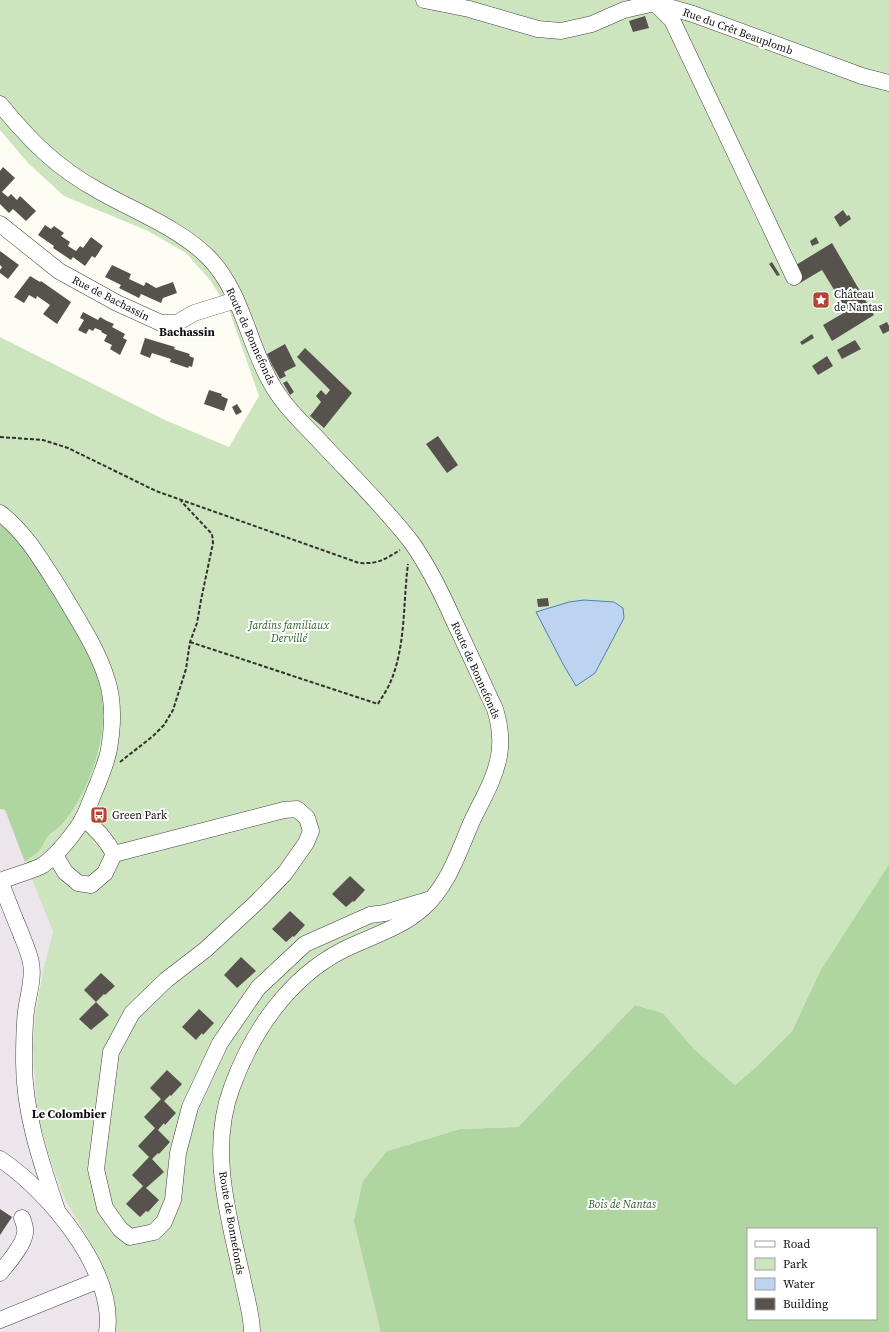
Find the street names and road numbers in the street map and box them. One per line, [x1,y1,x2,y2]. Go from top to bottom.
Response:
street label: Rue du Crêt Beauplomb [681,5,795,58]
street label: Rue de Bachassin [69,272,153,325]
street label: Route de Bonnefonds [222,285,279,387]
street label: Route de Bonnefonds [447,619,504,721]
street label: Route de Bonnefonds [215,1170,248,1276]

